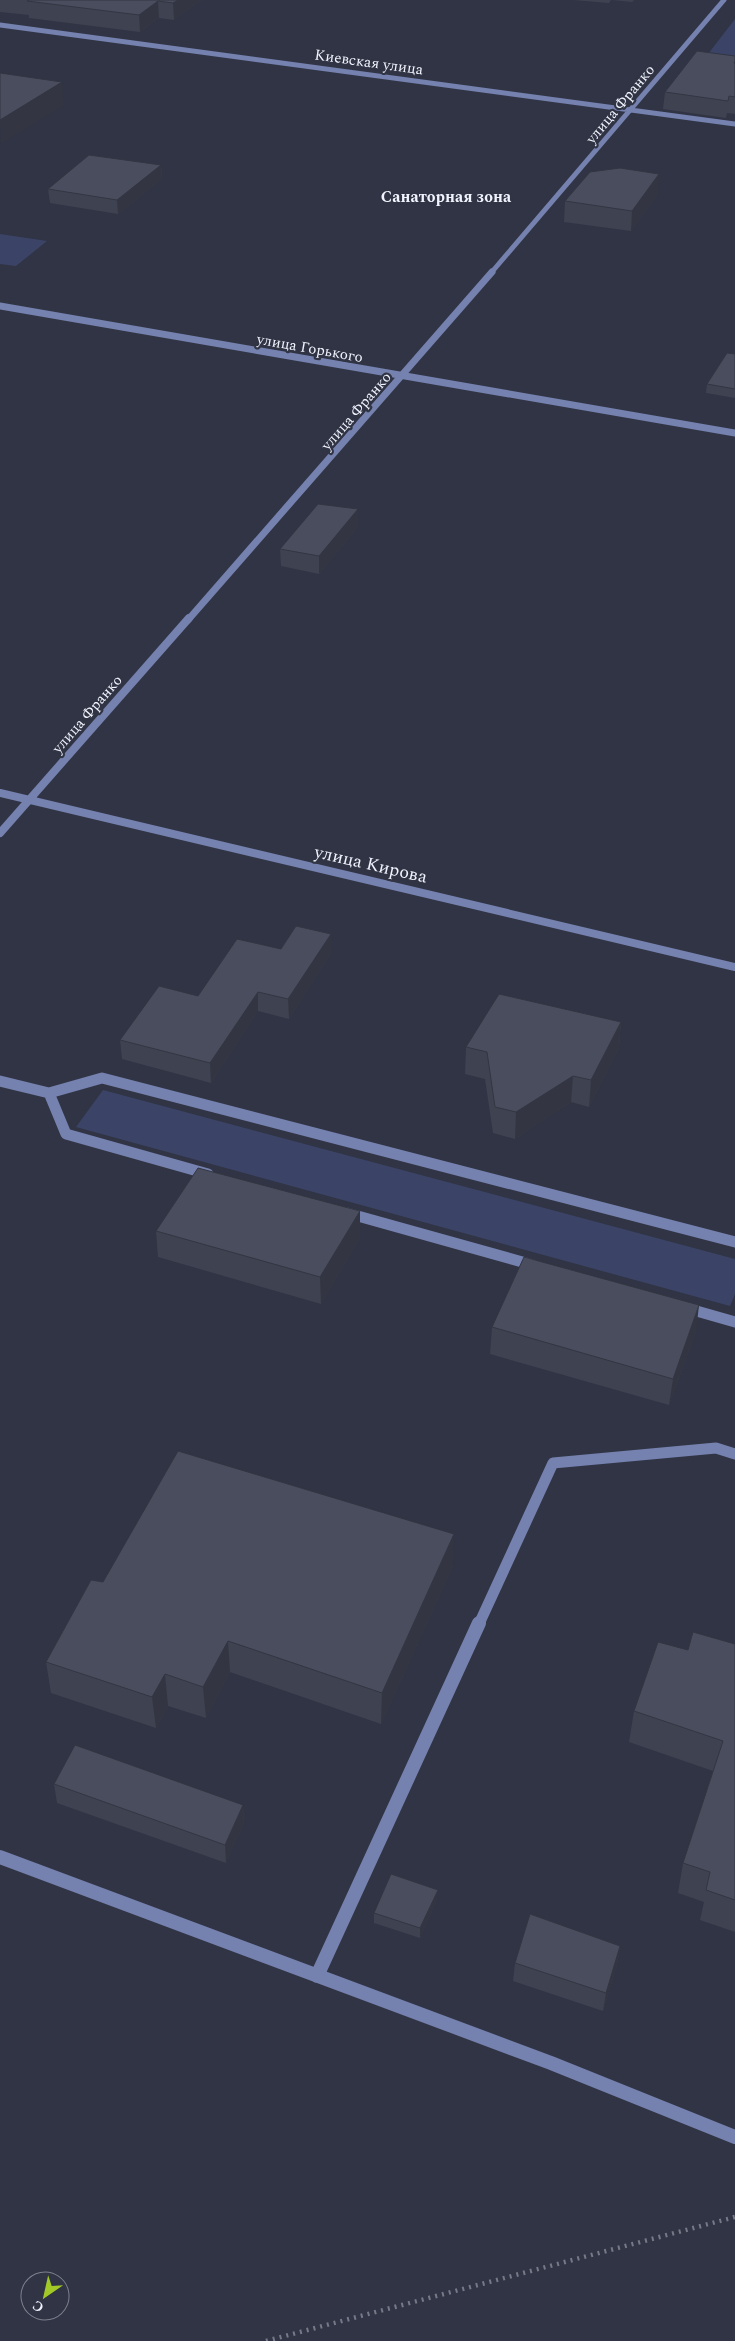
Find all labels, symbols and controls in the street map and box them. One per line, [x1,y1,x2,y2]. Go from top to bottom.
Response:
street label: Киевская улица [313,43,425,82]
street label: улица Франко [580,59,661,150]
district label: Санаторная зона [381,185,512,209]
street label: улица Горького [254,328,365,369]
street label: улица Франко [315,367,397,457]
street label: улица Франко [46,670,128,760]
street label: улица Кирова [311,838,430,891]
north arrow [20,2271,70,2321]
text: С [28,2295,48,2318]

